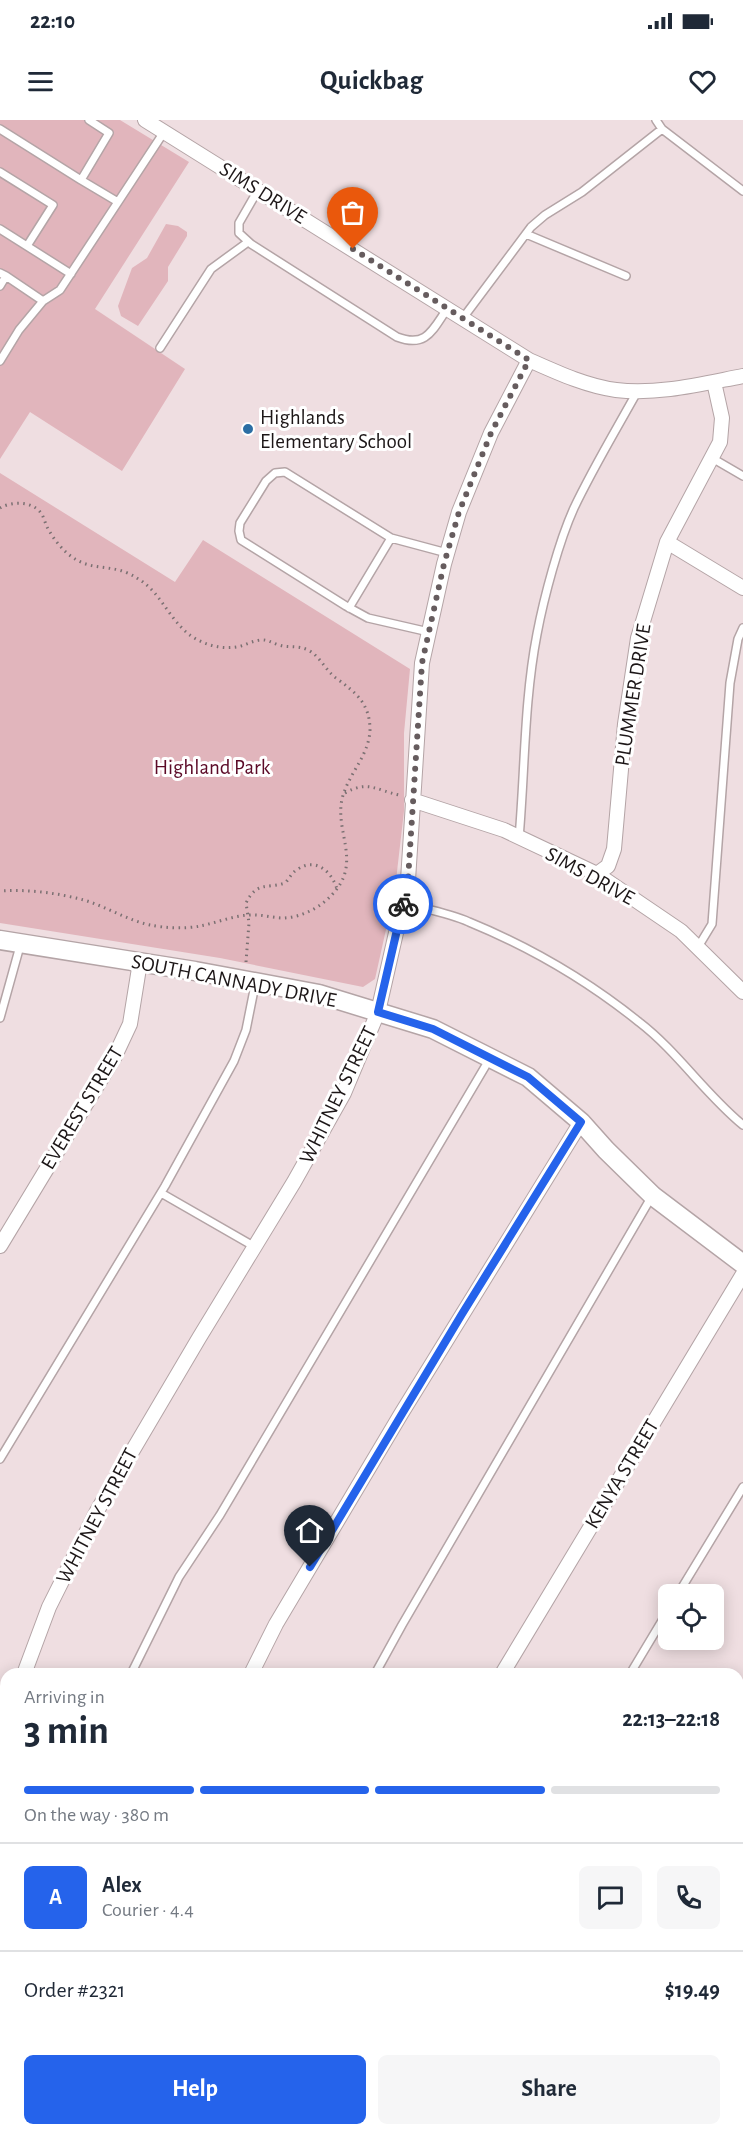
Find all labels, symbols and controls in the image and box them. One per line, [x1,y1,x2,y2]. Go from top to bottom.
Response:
text: 22:10 [30,10,75,32]
icon: menu [24,65,57,98]
icon: heart [686,65,719,98]
text: Quickbag [320,67,423,94]
street label: SIMS DRIVE [216,158,310,228]
pin [327,187,378,249]
icon: bag [336,196,369,229]
place label: Highlands Elementary School [260,407,412,452]
marker: Highlands Elementary School [241,422,255,436]
street label: PLUMMER DRIVE [611,622,655,768]
park label: Highland Park [154,757,271,778]
street label: SIMS DRIVE [542,843,638,909]
courier [373,874,433,934]
icon: bike [387,888,420,921]
street label: SOUTH CANNADY DRIVE [130,951,338,1011]
street label: WHITNEY STREET [296,1023,380,1167]
street label: EVEREST STREET [37,1043,127,1173]
street label: KENYA STREET [581,1416,663,1532]
street label: WHITNEY STREET [53,1445,141,1587]
pin [284,1505,335,1567]
icon: home [293,1514,326,1547]
map controls [658,1584,724,1650]
button: locate [658,1584,724,1650]
text: Arriving in [24,1687,105,1707]
text: 22:13–22:18 [622,1708,720,1730]
text: 3 min [24,1712,109,1751]
text: On the way · 380 m [24,1805,169,1825]
button: chat [579,1866,642,1929]
button: phone [657,1866,720,1929]
text: Alex [102,1874,142,1896]
text: A [49,1886,62,1908]
text: Courier · 4.4 [102,1900,194,1920]
text: Order #2321 [24,1979,125,2001]
text: $19.49 [665,1979,720,2001]
button: Help [24,2055,366,2124]
button: Share [378,2055,720,2124]

